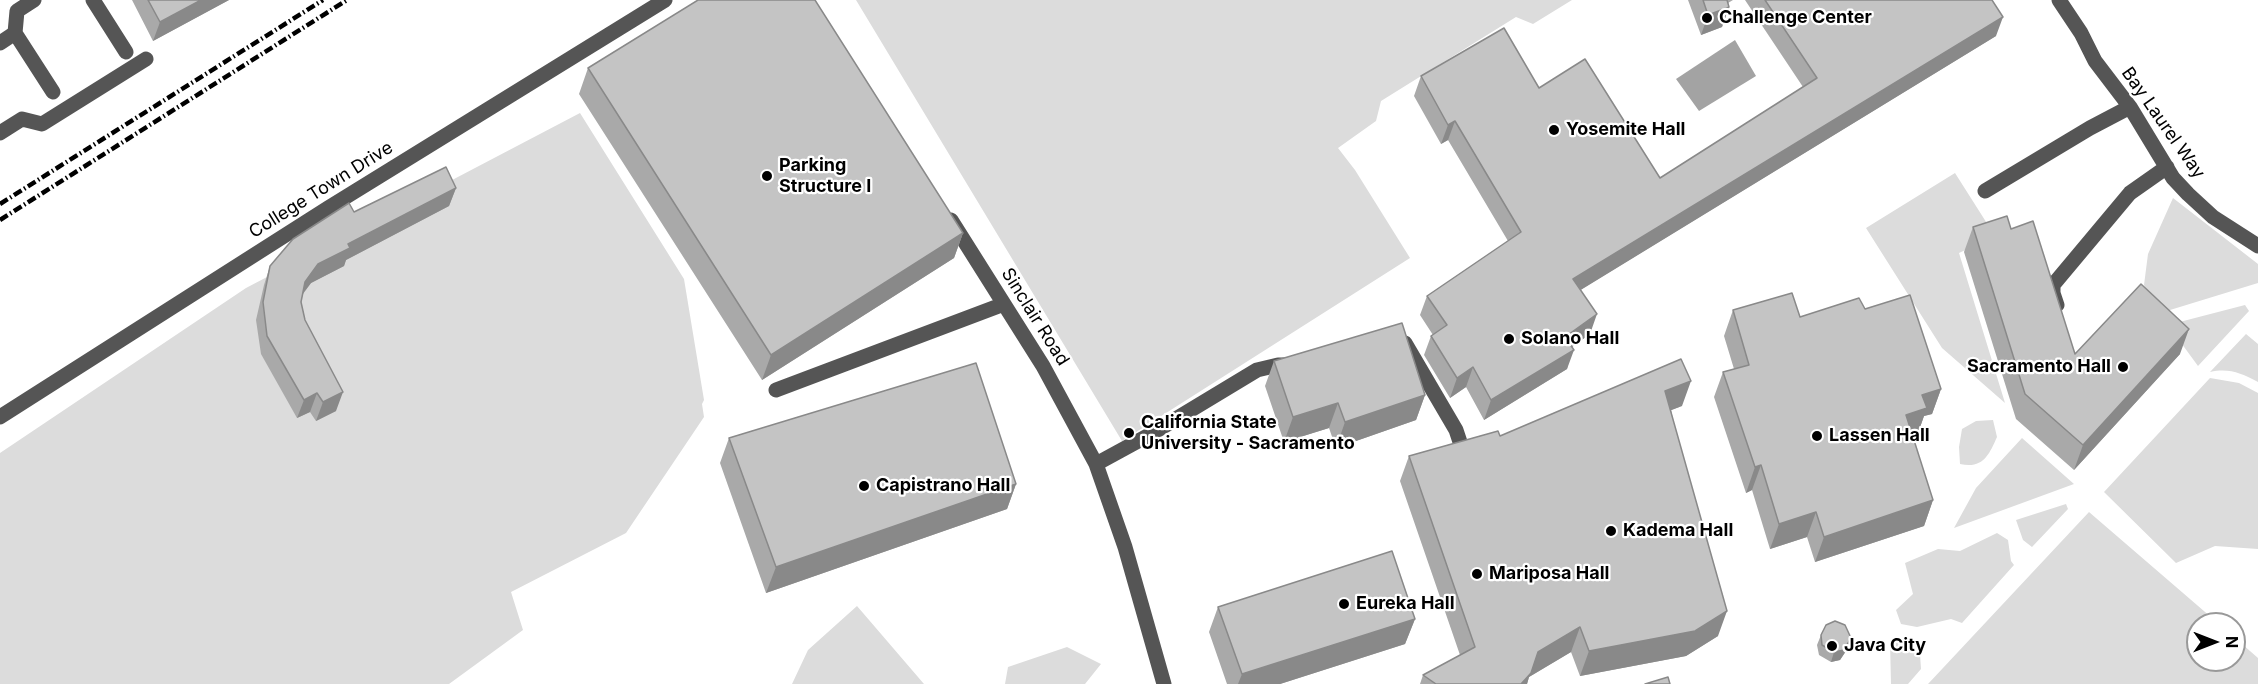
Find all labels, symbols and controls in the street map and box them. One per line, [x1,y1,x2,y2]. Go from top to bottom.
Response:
place label: Challenge Center [1719,7,1872,29]
marker: Challenge Center [1700,11,1714,25]
street label: Bay Laurel Way [2117,63,2209,183]
place label: Yosemite Hall [1566,119,1685,141]
marker: Yosemite Hall [1547,123,1561,137]
street label: College Town Drive [245,137,397,243]
place label: Parking Structure I [779,155,871,198]
marker: Parking Structure I [760,169,774,183]
street label: Sinclair Road [996,264,1074,370]
place label: Solano Hall [1521,328,1619,350]
marker: Solano Hall [1502,332,1516,346]
place label: Sacramento Hall [1967,356,2111,378]
marker: Sacramento Hall [2116,360,2130,374]
place label: California State University - Sacramento [1141,412,1355,454]
place label: Lassen Hall [1829,425,1930,447]
marker: California State University - Sacramento [1122,426,1136,440]
marker: Lassen Hall [1810,429,1824,443]
place label: Capistrano Hall [876,475,1010,497]
marker: Capistrano Hall [857,479,871,493]
place label: Kadema Hall [1623,520,1733,542]
marker: Kadema Hall [1604,524,1618,538]
place label: Mariposa Hall [1489,563,1609,585]
marker: Mariposa Hall [1470,567,1484,581]
place label: Eureka Hall [1356,593,1455,615]
marker: Eureka Hall [1337,597,1351,611]
north arrow [2186,612,2246,672]
place label: Java City [1844,635,1926,657]
text: N [2222,636,2242,648]
marker: Java City [1825,639,1839,653]

